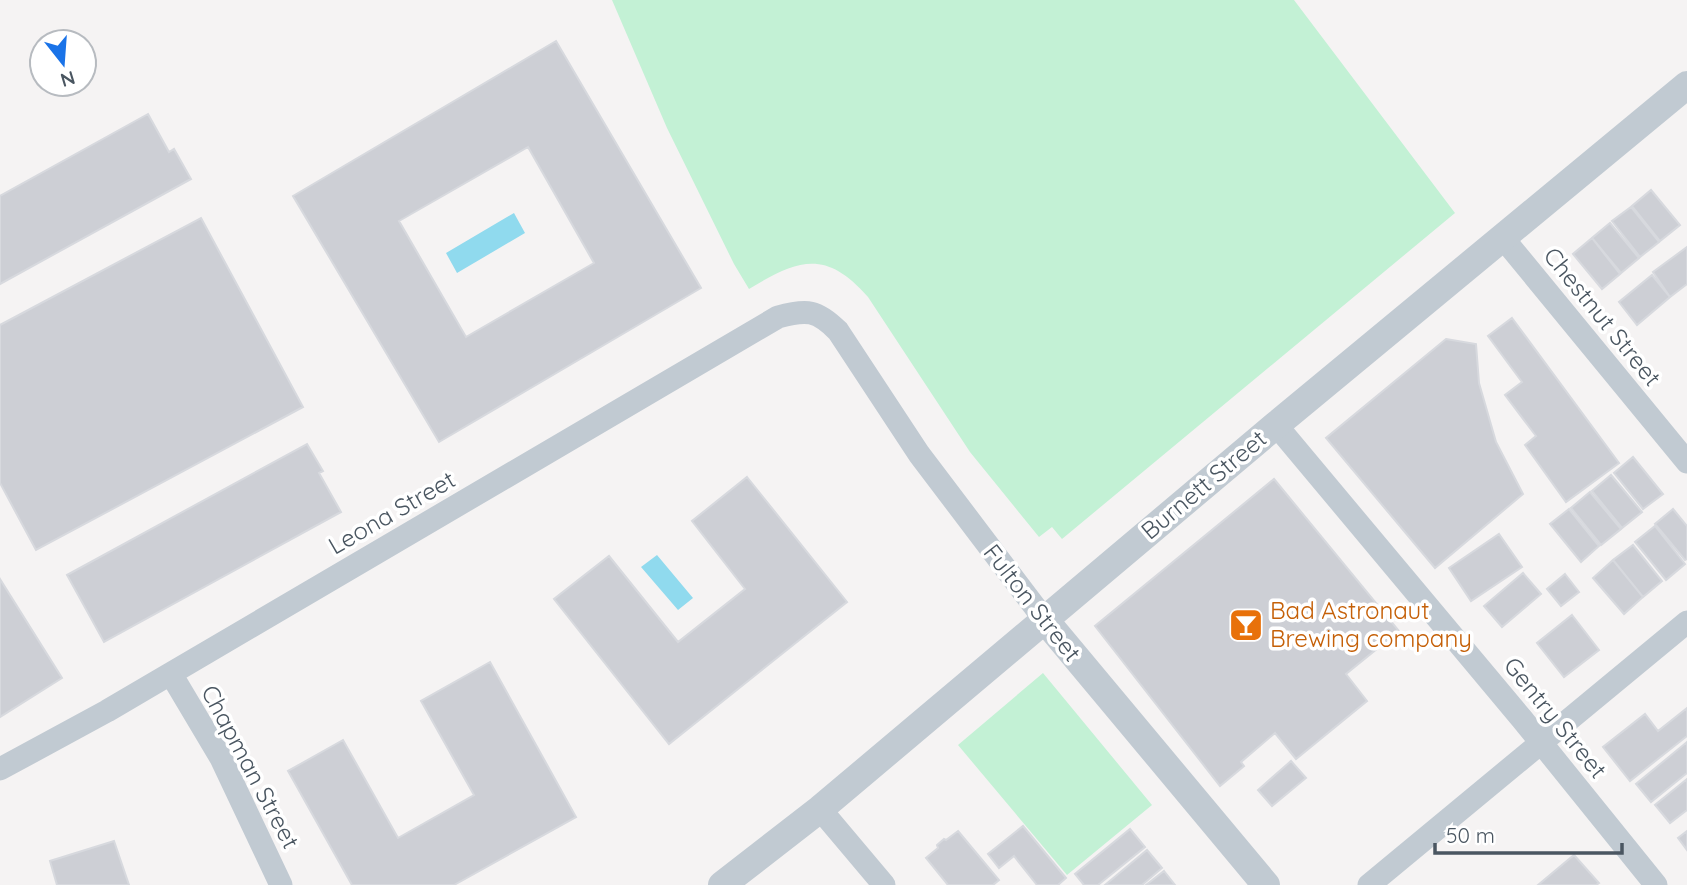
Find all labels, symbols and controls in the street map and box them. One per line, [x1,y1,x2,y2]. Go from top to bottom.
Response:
north arrow [28,28,98,98]
text: N [58,66,78,93]
street label: Chestnut Street [1538,241,1668,392]
street label: Burnett Street [1135,423,1272,545]
street label: Leona Street [323,464,460,560]
street label: Fulton Street [978,538,1088,667]
place label: Bad Astronaut Brewing company [1270,595,1472,653]
bar icon: Bad Astronaut Brewing company [1227,606,1265,644]
street label: Gentry Street [1498,651,1614,784]
street label: Chapman Street [195,680,307,853]
scale bar [1435,812,1622,856]
text: 50 m [1446,822,1495,848]

